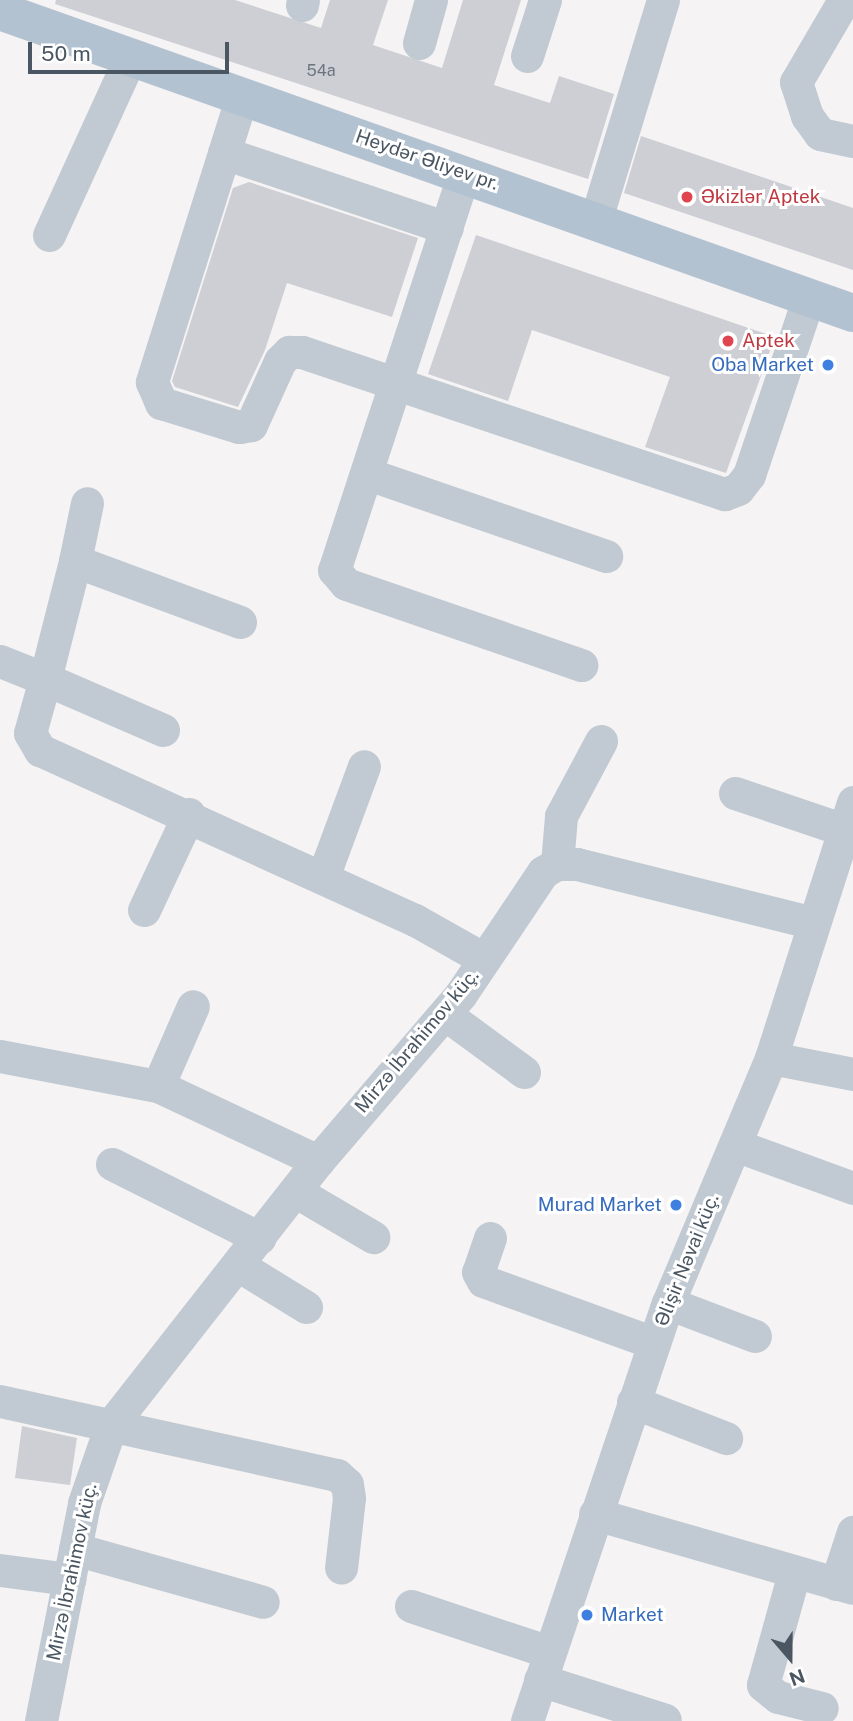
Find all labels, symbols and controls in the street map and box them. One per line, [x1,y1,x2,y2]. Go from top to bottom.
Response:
scale bar [32,28,233,72]
text: 50 m [41,41,91,66]
house number: 54a [306,61,336,81]
street label: Heydər Əliyev pr. [353,125,501,195]
place label: Əkizlər Aptek [701,186,820,208]
marker: Əkizlər Aptek [679,189,695,205]
place label: Aptek [742,330,795,352]
marker: Aptek [720,333,736,349]
place label: Oba Market [711,354,814,376]
marker: Oba Market [820,357,836,373]
street label: Mirzə İbrahimov küç. [350,964,484,1118]
street label: Əlişir Nəvai küç. [650,1191,724,1329]
place label: Murad Market [538,1194,662,1216]
marker: Murad Market [668,1197,684,1213]
street label: Mirzə İbrahimov küç. [42,1481,102,1663]
place label: Market [601,1604,664,1626]
marker: Market [579,1607,595,1623]
north arrow [755,1623,825,1693]
text: N [786,1665,808,1691]

